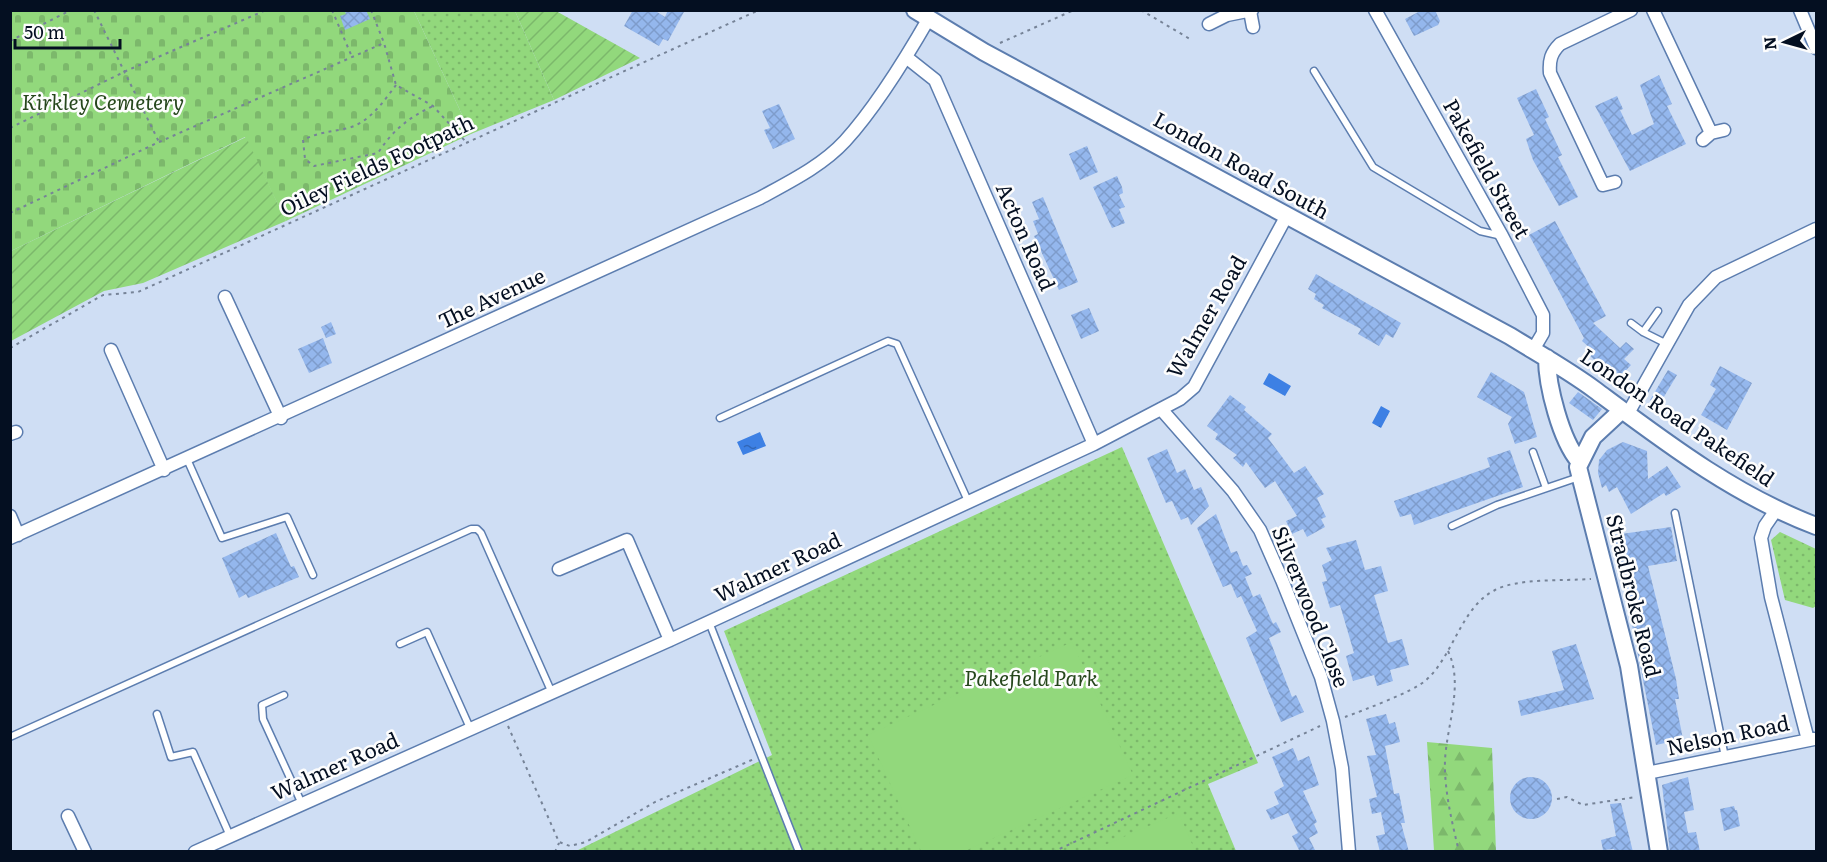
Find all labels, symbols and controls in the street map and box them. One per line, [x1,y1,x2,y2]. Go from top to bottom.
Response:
scale bar [15,12,120,50]
north arrow [1755,12,1815,72]
text: 50 m [24,18,65,45]
text: N [1757,36,1782,51]
park label: Kirkley Cemetery [22,85,184,116]
street label: Pakefield Street [1437,92,1540,244]
street label: London Road South [1149,102,1336,225]
street label: Oiley Fields Footpath [274,105,478,222]
street label: Acton Road [990,177,1065,295]
street label: Walmer Road [1157,249,1253,383]
street label: The Avenue [432,258,550,335]
street label: London Road Pakefield [1575,339,1782,493]
street label: Stradbroke Road [1600,511,1671,680]
street label: Silverwood Close [1266,521,1359,691]
street label: Walmer Road [708,523,846,609]
park label: Pakefield Park [964,661,1098,692]
street label: Nelson Road [1663,705,1792,762]
street label: Walmer Road [265,723,403,807]

